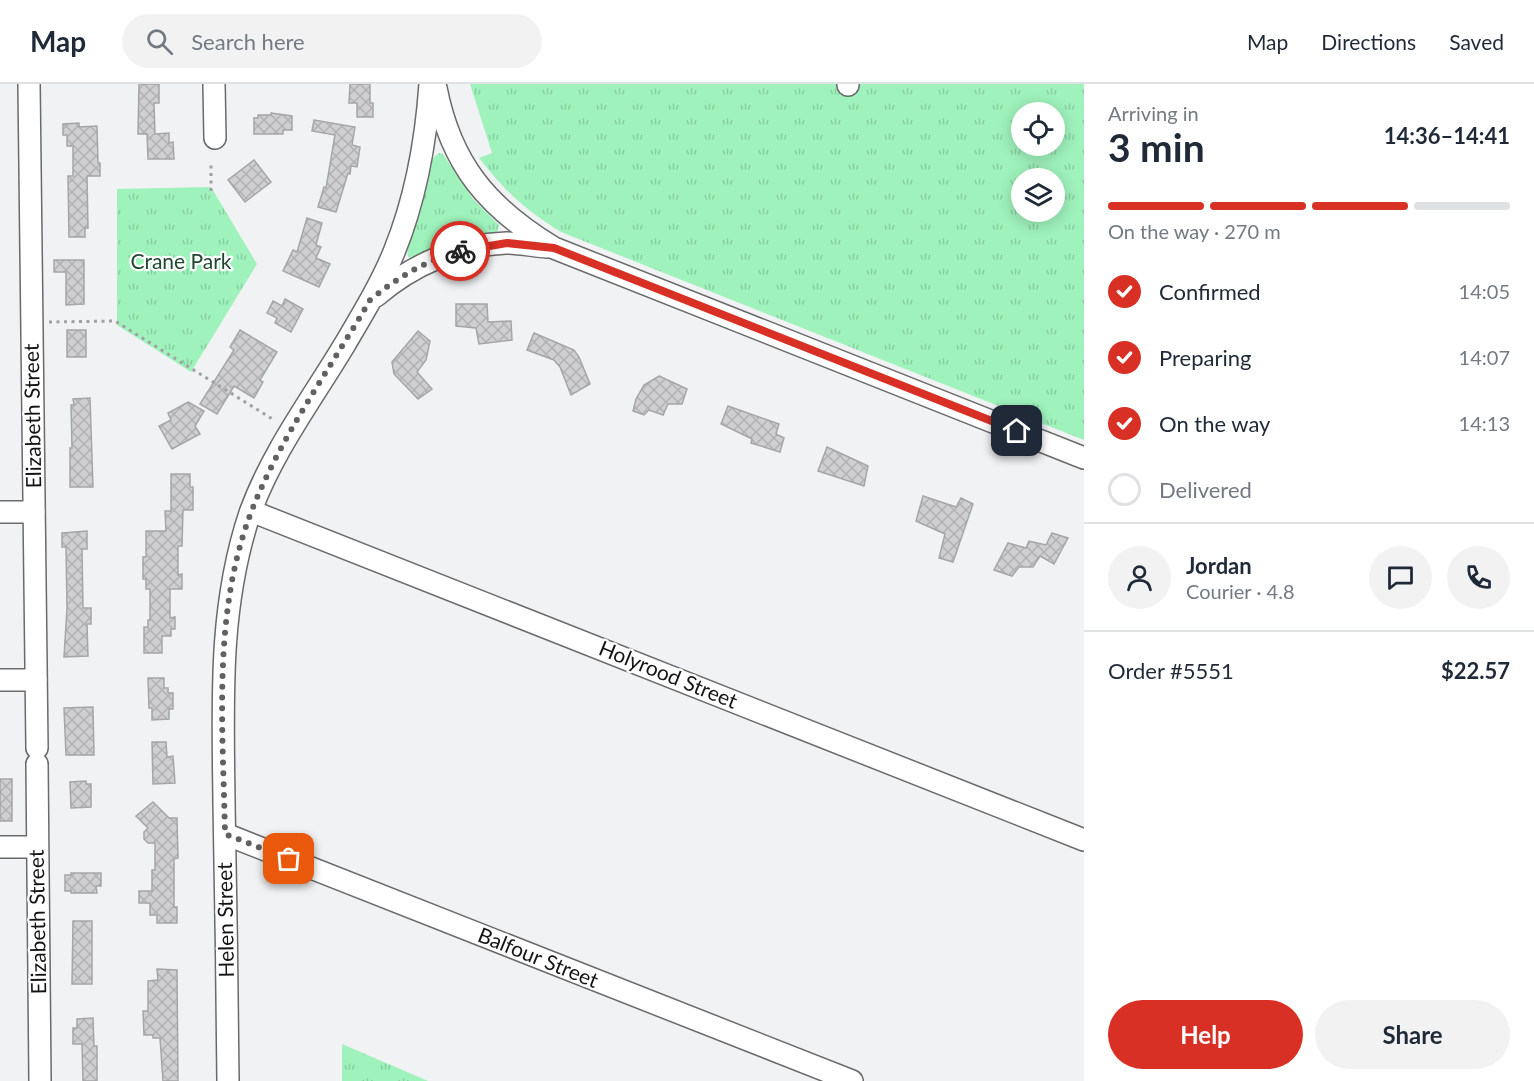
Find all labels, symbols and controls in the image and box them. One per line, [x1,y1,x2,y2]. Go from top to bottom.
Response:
search box [122,14,542,68]
text: Map [30,24,86,58]
icon: search [143,25,176,58]
text: Search here [191,28,305,55]
text: Map [1247,29,1288,54]
text: Directions [1321,29,1416,54]
text: Saved [1449,29,1504,54]
text: Arriving in [1108,101,1199,125]
map controls [1011,102,1065,222]
button: locate [1011,102,1065,156]
text: 14:36–14:41 [1384,122,1510,149]
text: 3 min [1108,124,1205,170]
button: layers [1011,168,1065,222]
text: On the way · 270 m [1108,219,1281,243]
courier [430,221,490,281]
icon: bike [444,235,477,268]
park label: Crane Park [130,248,232,273]
icon: check [1108,275,1141,308]
text: Confirmed [1159,278,1261,305]
text: 14:05 [1459,279,1510,303]
icon: check [1108,341,1141,374]
street label: Elizabeth Street [18,343,45,489]
text: Preparing [1159,344,1251,371]
text: 14:07 [1459,345,1510,369]
pin [991,405,1042,456]
icon: check [1108,407,1141,440]
text: On the way [1159,410,1270,437]
text: 14:13 [1459,411,1510,435]
icon: home [1000,414,1033,447]
text: Delivered [1159,476,1252,503]
button: person [1108,546,1171,609]
button: chat [1369,546,1432,609]
button: phone [1447,546,1510,609]
text: Jordan [1186,552,1252,579]
text: Courier · 4.8 [1186,579,1295,603]
street label: Holyrood Street [596,635,742,713]
text: Order #5551 [1108,657,1234,684]
text: $22.57 [1441,657,1510,684]
pin [263,833,314,884]
icon: bag [272,842,305,875]
street label: Elizabeth Street [23,849,50,995]
street label: Helen Street [211,862,238,978]
street label: Balfour Street [475,921,603,992]
button: Help [1108,1000,1303,1069]
button: Share [1315,1000,1510,1069]

